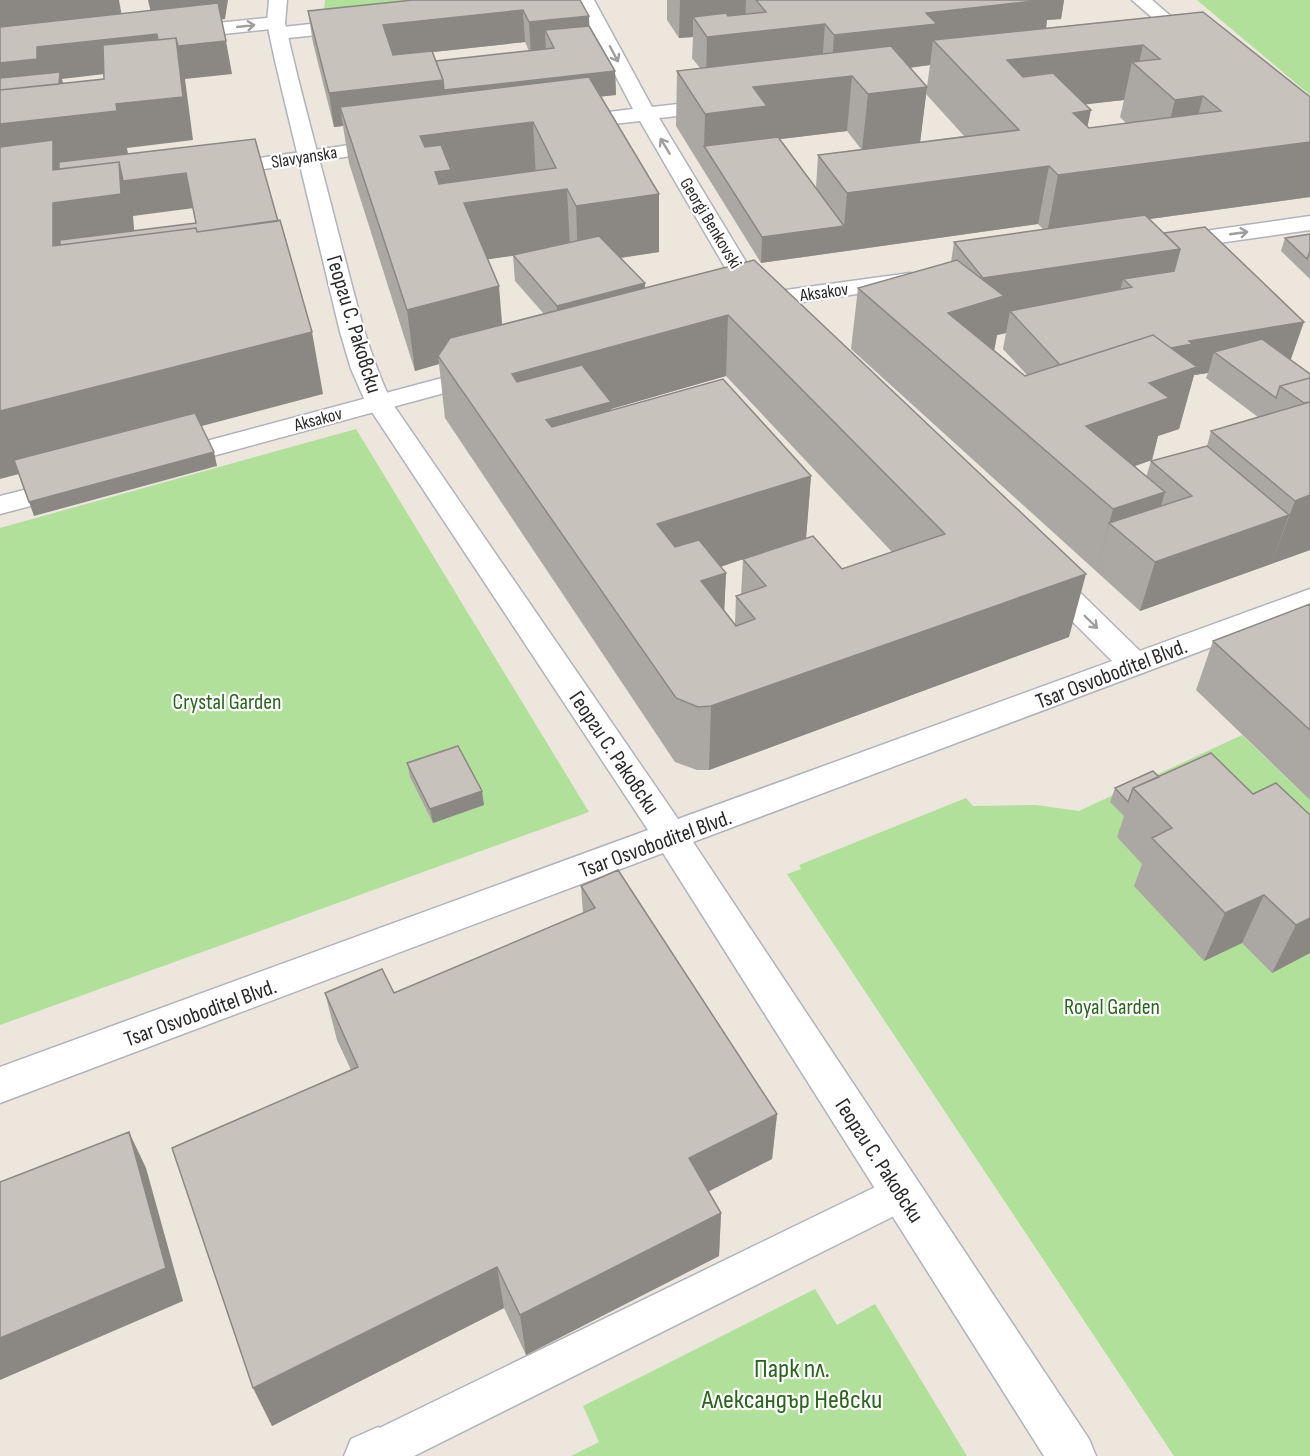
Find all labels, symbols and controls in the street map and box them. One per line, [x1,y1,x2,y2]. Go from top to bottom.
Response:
one-way arrow [236,20,256,31]
one-way arrow [608,45,620,62]
one-way arrow [659,138,671,155]
street label: Slavyanska [270,142,339,173]
street label: Georgi Benkovski [675,174,746,273]
one-way arrow [1228,227,1248,238]
street label: Георги С. Раковски [320,252,387,397]
street label: Aksakov [797,279,850,306]
street label: Aksakov [291,403,344,436]
one-way arrow [1083,614,1098,629]
street label: Tsar Osvoboditel Blvd. [1032,633,1191,716]
street label: Георги С. Раковски [563,686,665,820]
park label: Crystal Garden [173,689,281,716]
street label: Tsar Osvoboditel Blvd. [576,804,735,884]
street label: Tsar Osvoboditel Blvd. [121,973,280,1053]
park label: Royal Garden [1064,994,1160,1021]
street label: Георги С. Раковски [829,1094,929,1228]
park label: Парк пл. Александър Невски [701,1353,882,1416]

